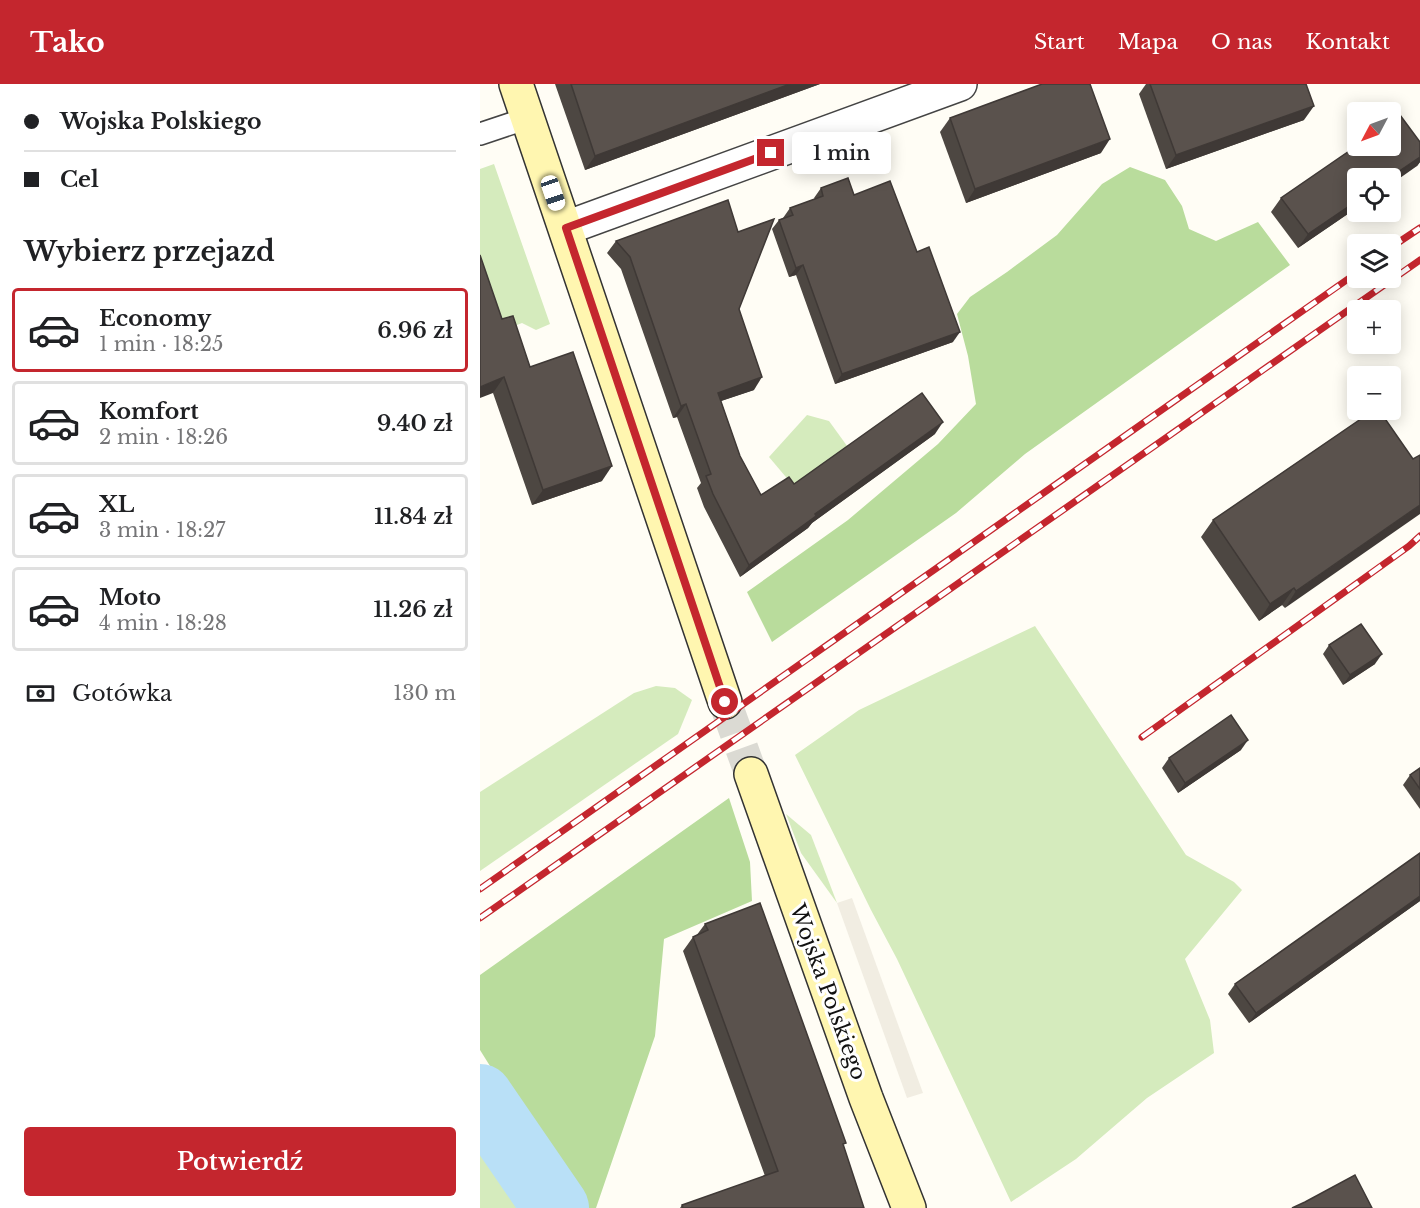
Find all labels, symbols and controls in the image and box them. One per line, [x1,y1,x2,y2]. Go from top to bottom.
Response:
text: Tako [30,25,105,60]
text: Start [1034,29,1085,55]
text: Mapa [1118,29,1178,55]
text: O nas [1211,29,1273,55]
text: Kontakt [1306,29,1390,55]
north arrow [1347,102,1401,156]
map controls [1347,102,1401,420]
text: Wojska Polskiego [60,108,261,135]
callout: 1 min [792,132,891,174]
route end [757,139,784,166]
text: 1 min [813,141,870,165]
text: Cel [60,166,99,193]
button: locate [1347,168,1401,222]
car [539,173,567,213]
button: layers [1347,234,1401,288]
text: Wybierz przejazd [24,235,275,268]
button: + [1347,300,1401,354]
icon: car [27,303,81,357]
text: Economy [99,305,211,332]
text: 6.96 zł [377,317,453,344]
text: 1 min · 18:25 [99,332,223,356]
button: − [1347,366,1401,420]
icon: car [27,396,81,450]
text: Komfort [99,398,199,425]
text: 9.40 zł [377,410,453,437]
text: 2 min · 18:26 [99,425,228,449]
icon: car [27,489,81,543]
text: XL [99,491,134,518]
text: 11.84 zł [374,503,453,530]
text: 3 min · 18:27 [99,518,225,542]
icon: car [27,582,81,636]
text: Moto [99,584,161,611]
text: 11.26 zł [373,596,453,623]
text: 4 min · 18:28 [99,611,227,635]
icon: cash [24,677,57,710]
text: Gotówka [72,680,172,707]
text: 130 m [393,681,456,705]
route start [711,688,738,715]
street label: Wojska Polskiego [784,900,872,1084]
button: Potwierdź [24,1127,456,1196]

